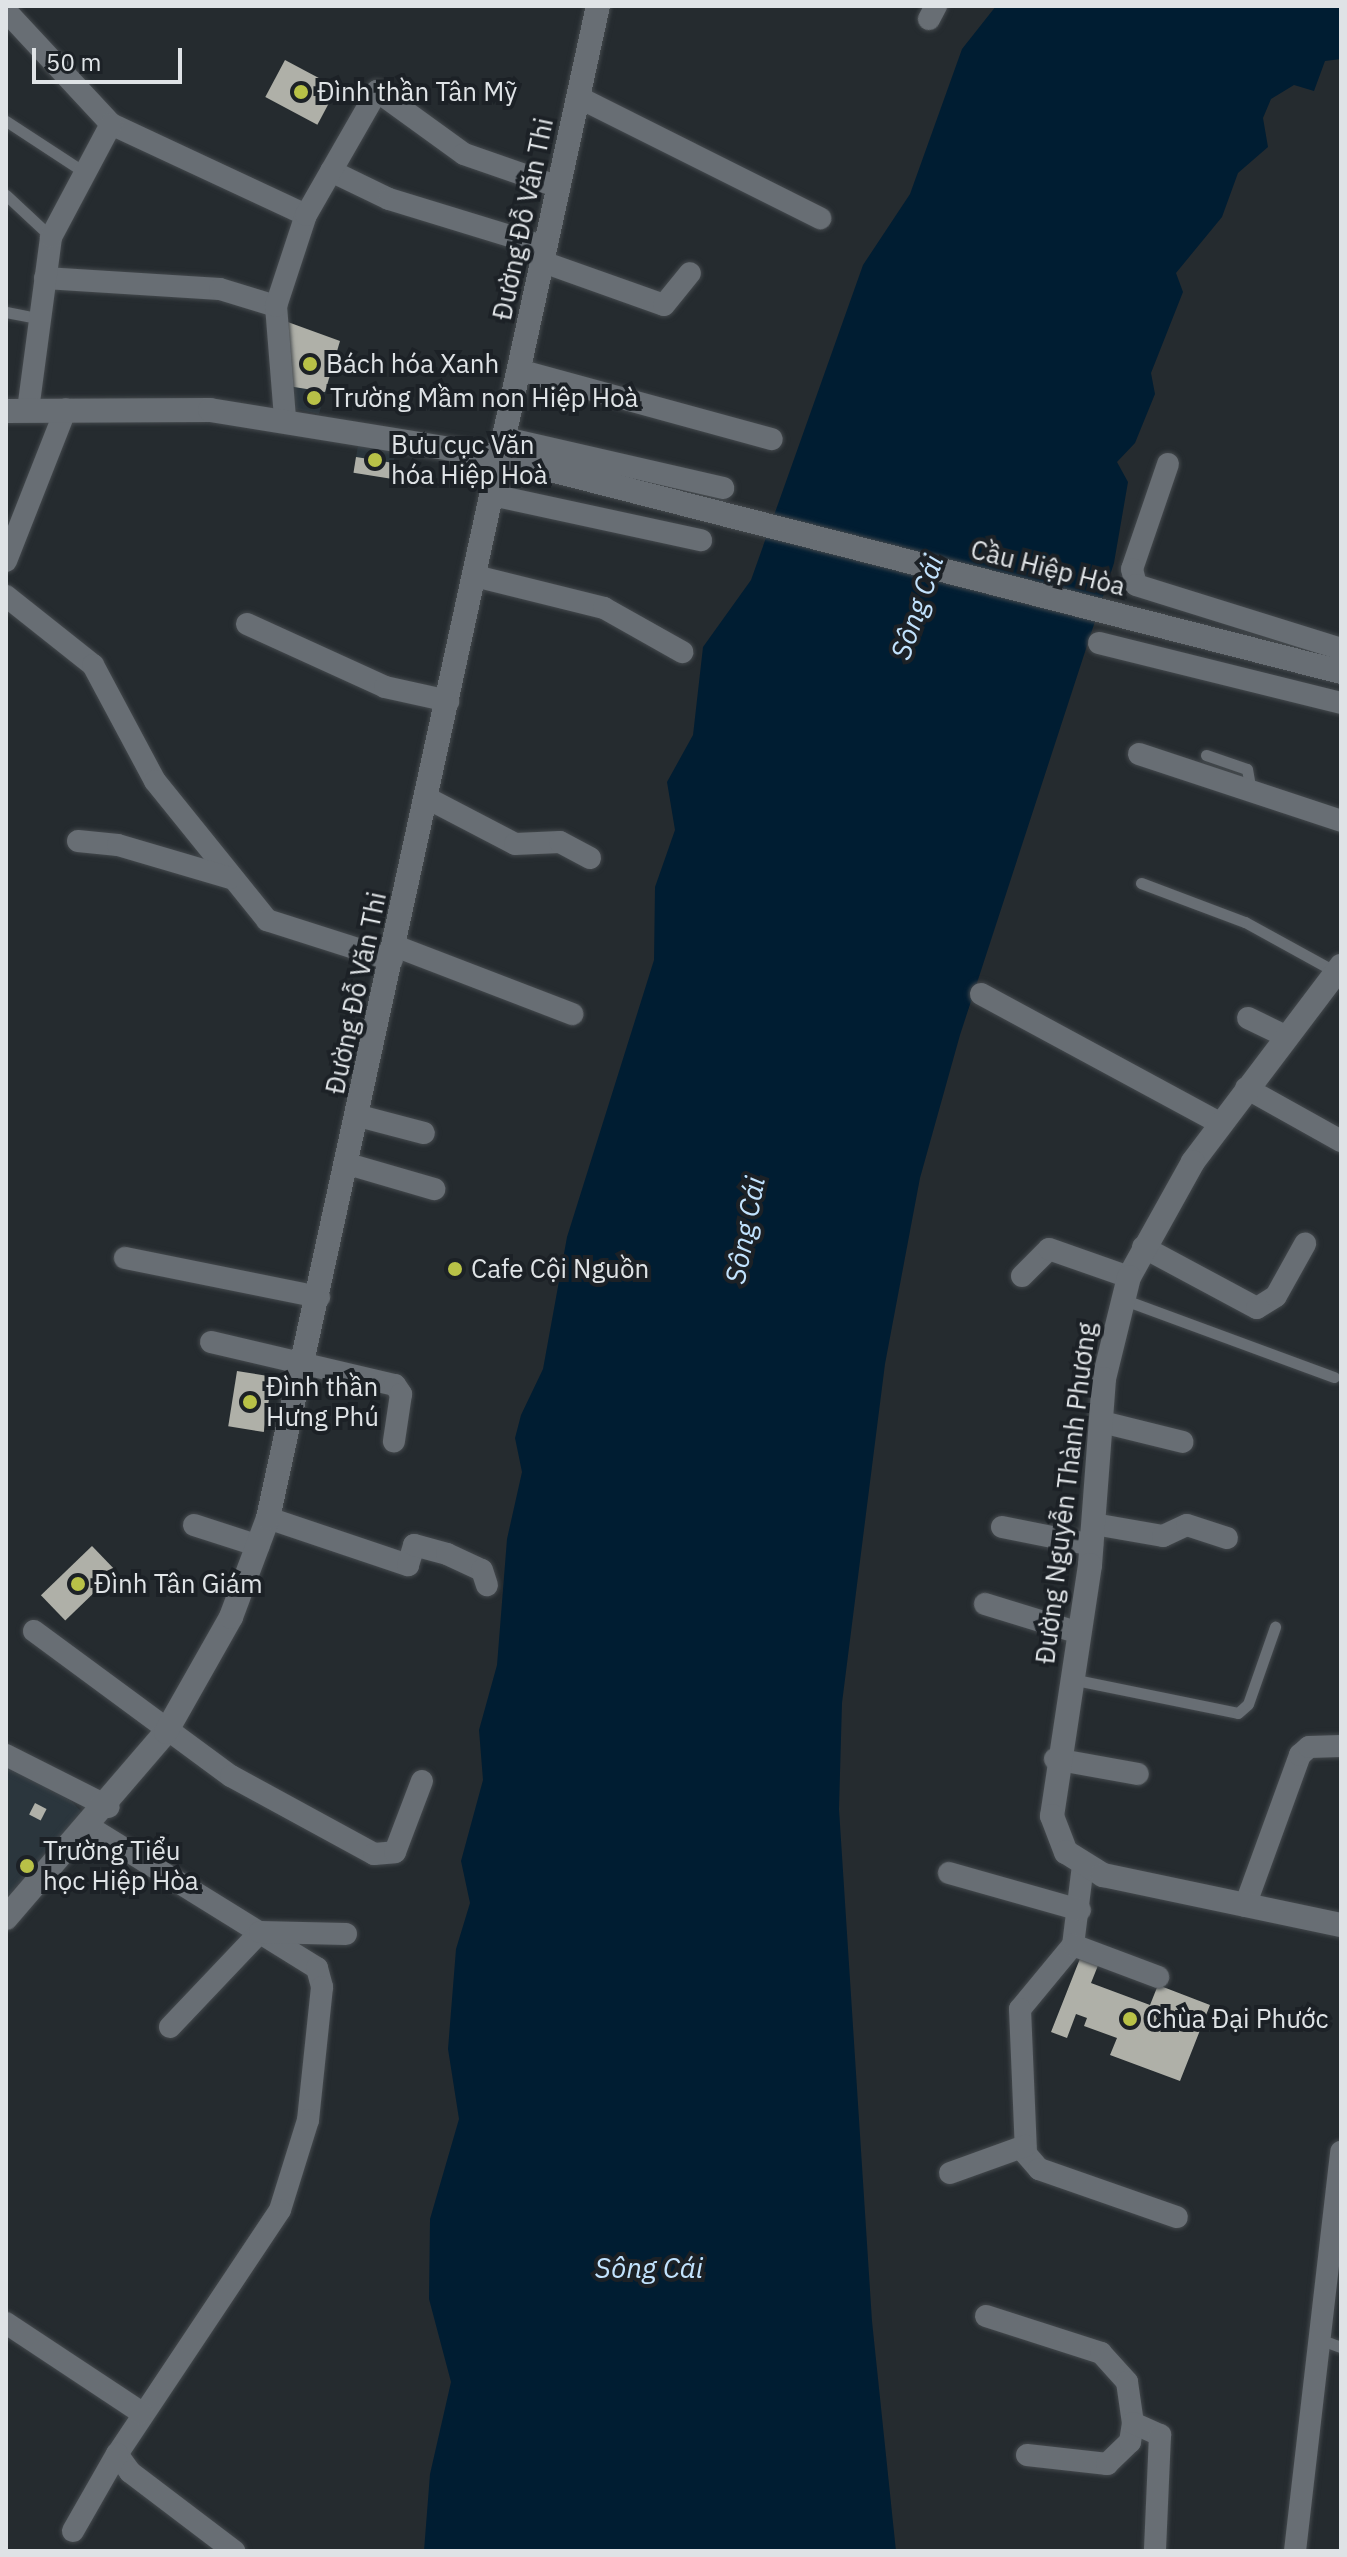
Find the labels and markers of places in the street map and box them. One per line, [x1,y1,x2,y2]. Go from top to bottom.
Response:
place label: Đình thần Tân Mỹ [317,76,517,108]
marker: Đình thần Tân Mỹ [292,83,310,101]
place label: Bách hóa Xanh [326,348,499,380]
marker: Bách hóa Xanh [301,355,319,373]
place label: Trường Mầm non Hiệp Hoà [330,382,638,414]
marker: Trường Mầm non Hiệp Hoà [305,389,323,407]
place label: Bưu cục Văn hóa Hiệp Hoà [391,429,548,490]
marker: Bưu cục Văn hóa Hiệp Hoà [366,451,384,469]
place label: Cafe Cội Nguồn [471,1253,649,1285]
marker: Cafe Cội Nguồn [446,1260,464,1278]
place label: Đình thần Hưng Phú [266,1371,379,1432]
marker: Đình thần Hưng Phú [241,1393,259,1411]
place label: Đình Tân Giám [94,1568,263,1600]
marker: Đình Tân Giám [69,1575,87,1593]
place label: Trường Tiểu học Hiệp Hòa [43,1835,199,1896]
marker: Trường Tiểu học Hiệp Hòa [18,1857,36,1875]
place label: Chùa Đại Phước [1146,2003,1329,2035]
marker: Chùa Đại Phước [1121,2010,1139,2028]

